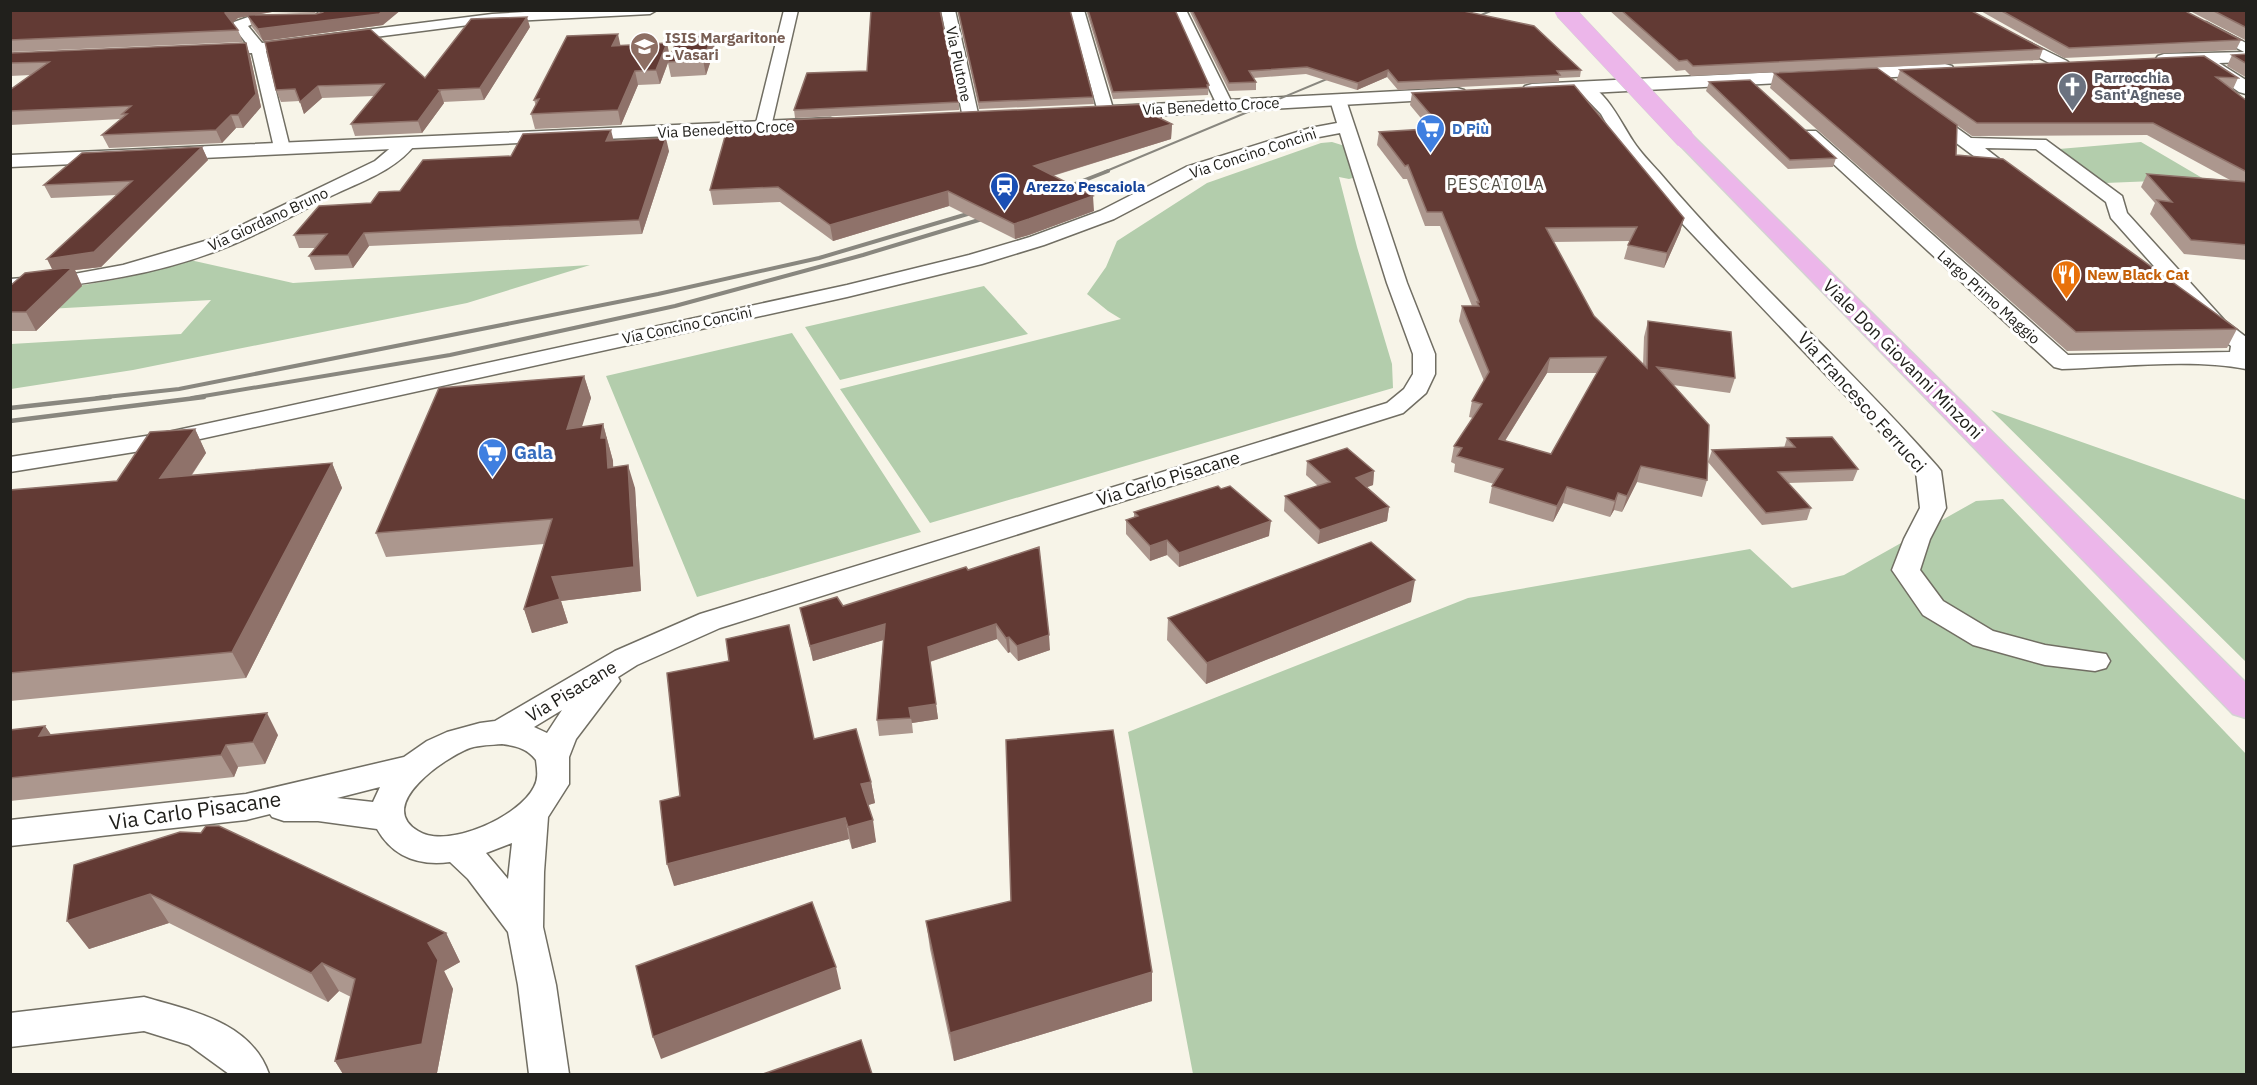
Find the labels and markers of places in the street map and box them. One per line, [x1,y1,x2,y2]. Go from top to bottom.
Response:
place label: ISIS Margaritone - Vasari [665,28,786,64]
school or university icon: ISIS Margaritone - Vasari [628,30,660,72]
place label: Parrocchia Sant'Agnese [2094,68,2182,104]
church icon: Parrocchia Sant'Agnese [2057,70,2089,112]
supermarket icon: D Più [1415,112,1447,154]
place label: D Più [1452,119,1489,138]
station icon: Arezzo Pescaiola [989,170,1021,212]
place label: Arezzo Pescaiola [1026,177,1146,196]
restaurant icon: New Black Cat [2050,258,2082,300]
place label: New Black Cat [2087,265,2190,284]
supermarket icon: Gala [477,436,509,478]
place label: Gala [514,441,553,464]

